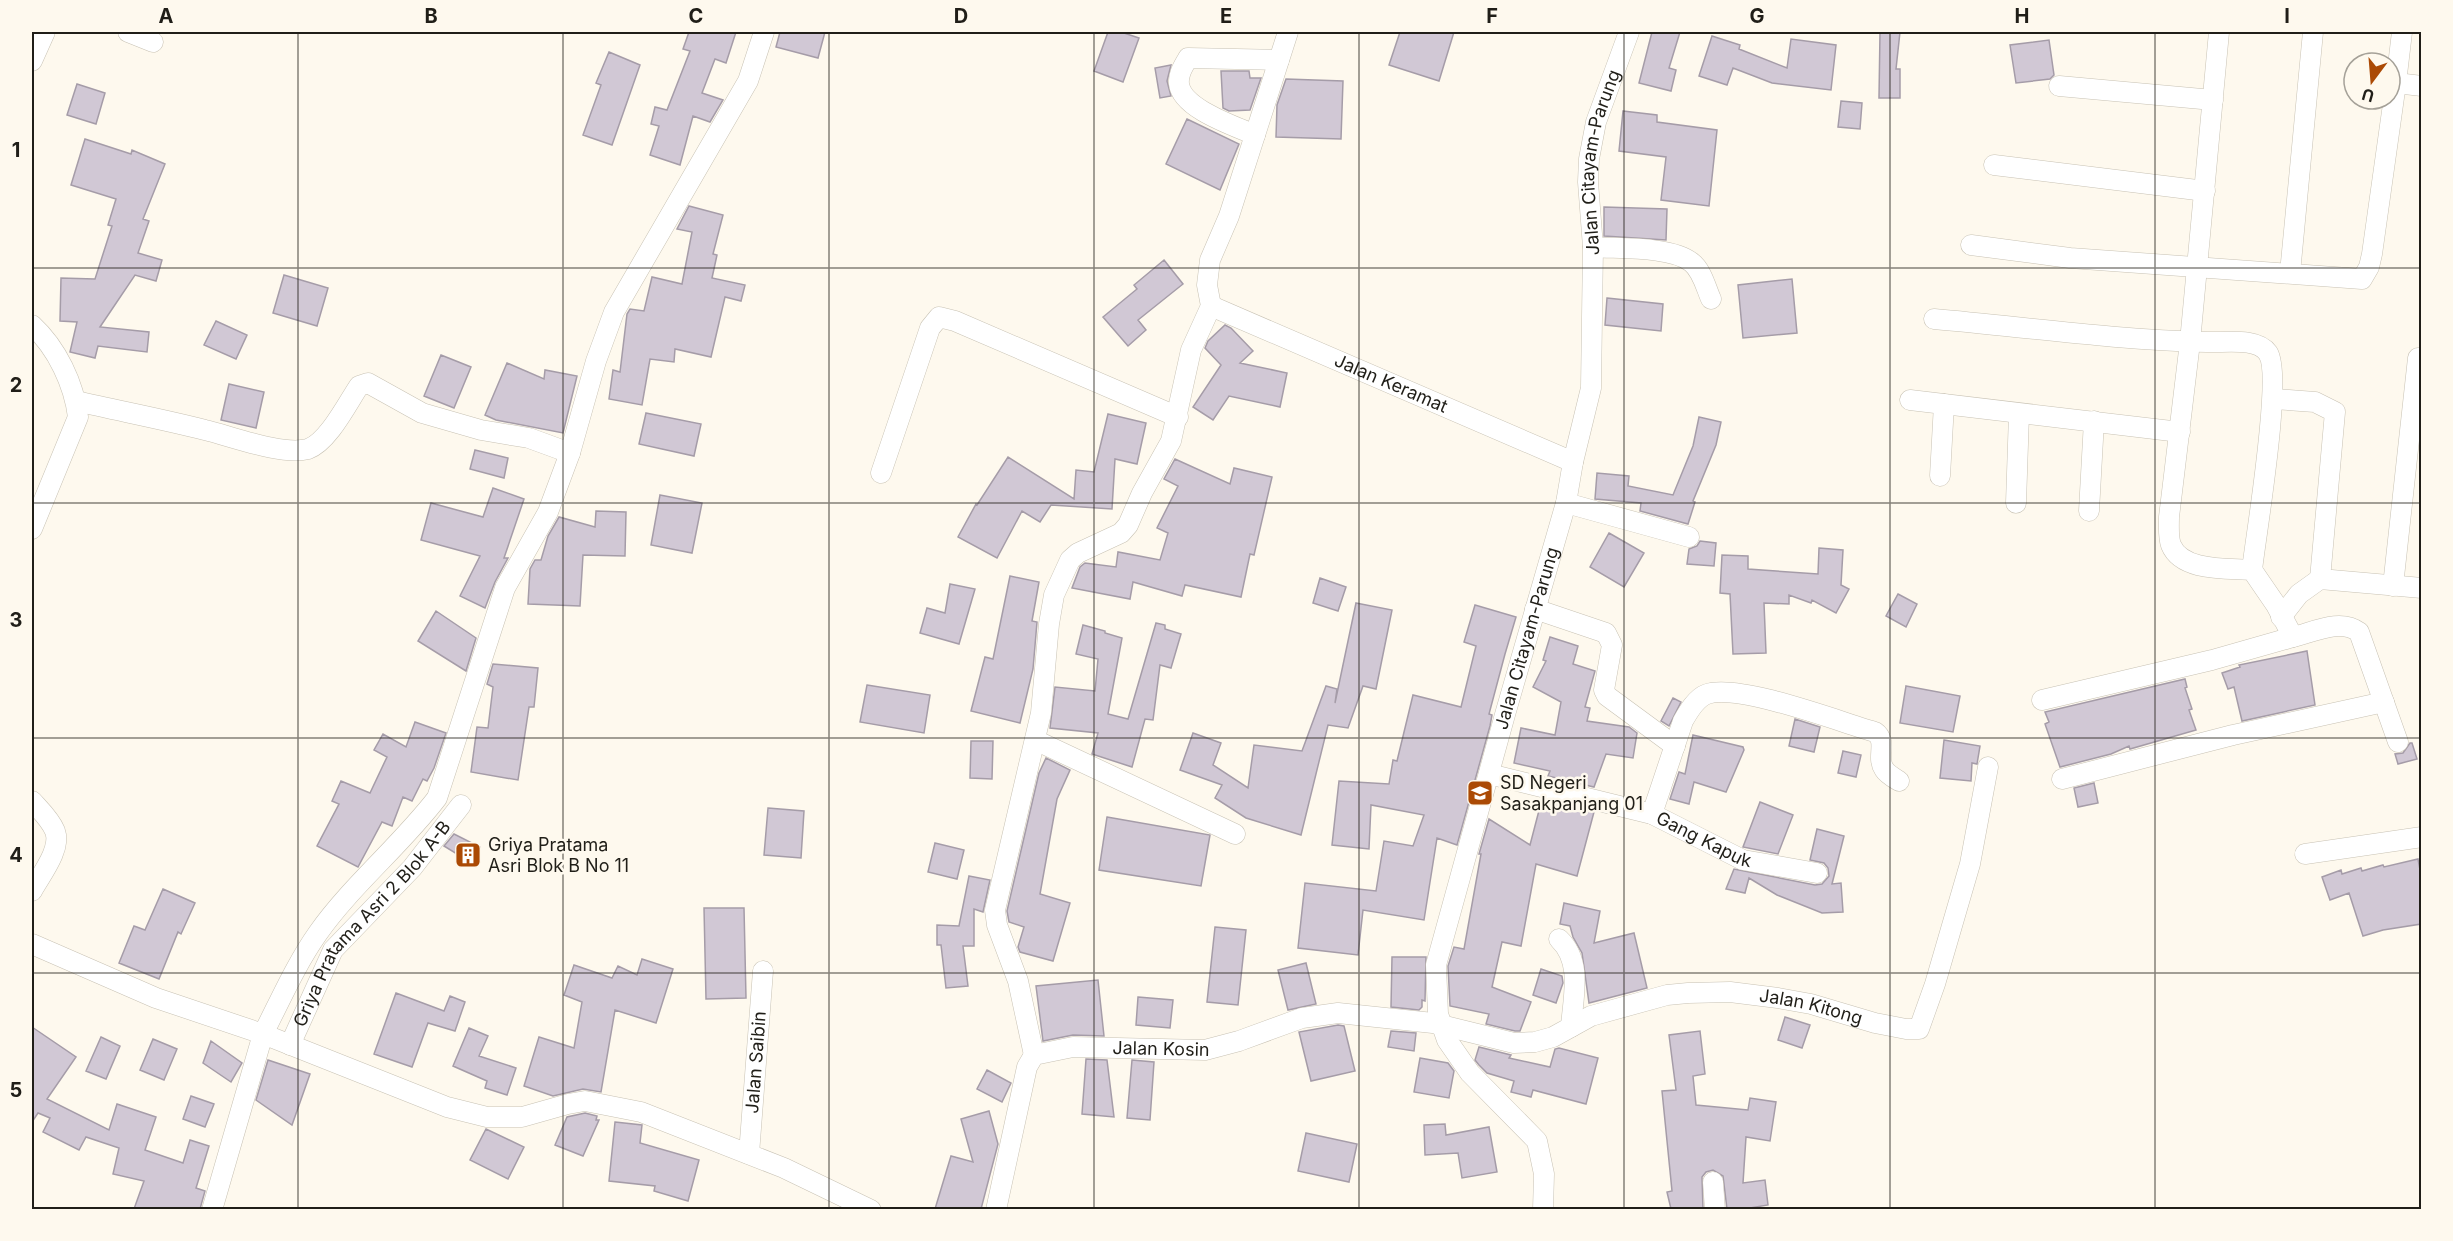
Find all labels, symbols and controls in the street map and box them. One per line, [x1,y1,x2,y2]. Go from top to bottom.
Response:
text: A [159,4,174,28]
text: B [424,4,438,28]
text: C [689,4,703,28]
text: D [954,4,968,28]
text: E [1220,4,1232,28]
text: F [1486,4,1498,28]
text: G [1749,4,1765,28]
text: H [2015,4,2029,28]
text: I [2284,4,2290,28]
north arrow [2342,51,2402,111]
street label: Jalan Citayam-Parung [1577,67,1624,255]
text: U [2359,84,2376,107]
text: 1 [12,138,20,162]
street label: Jalan Keramat [1331,349,1451,417]
text: 2 [10,373,22,397]
street label: Jalan Citayam-Parung [1490,545,1563,732]
text: 3 [10,608,22,632]
place label: SD Negeri Sasakpanjang 01 [1500,772,1643,814]
school or university icon: SD Negeri Sasakpanjang 01 [1465,778,1495,808]
street label: Gang Kapuk [1653,807,1753,871]
street label: Griya Pratama Asri 2 Blok A-B [289,816,455,1030]
place label: Griya Pratama Asri Blok B No 11 [488,834,629,876]
building icon: Griya Pratama Asri Blok B No 11 [453,840,483,870]
text: 4 [9,843,23,867]
street label: Jalan Kitong [1758,985,1865,1029]
street label: Jalan Saibin [741,1010,770,1114]
street label: Jalan Kosin [1112,1037,1210,1060]
text: 5 [10,1078,22,1102]

